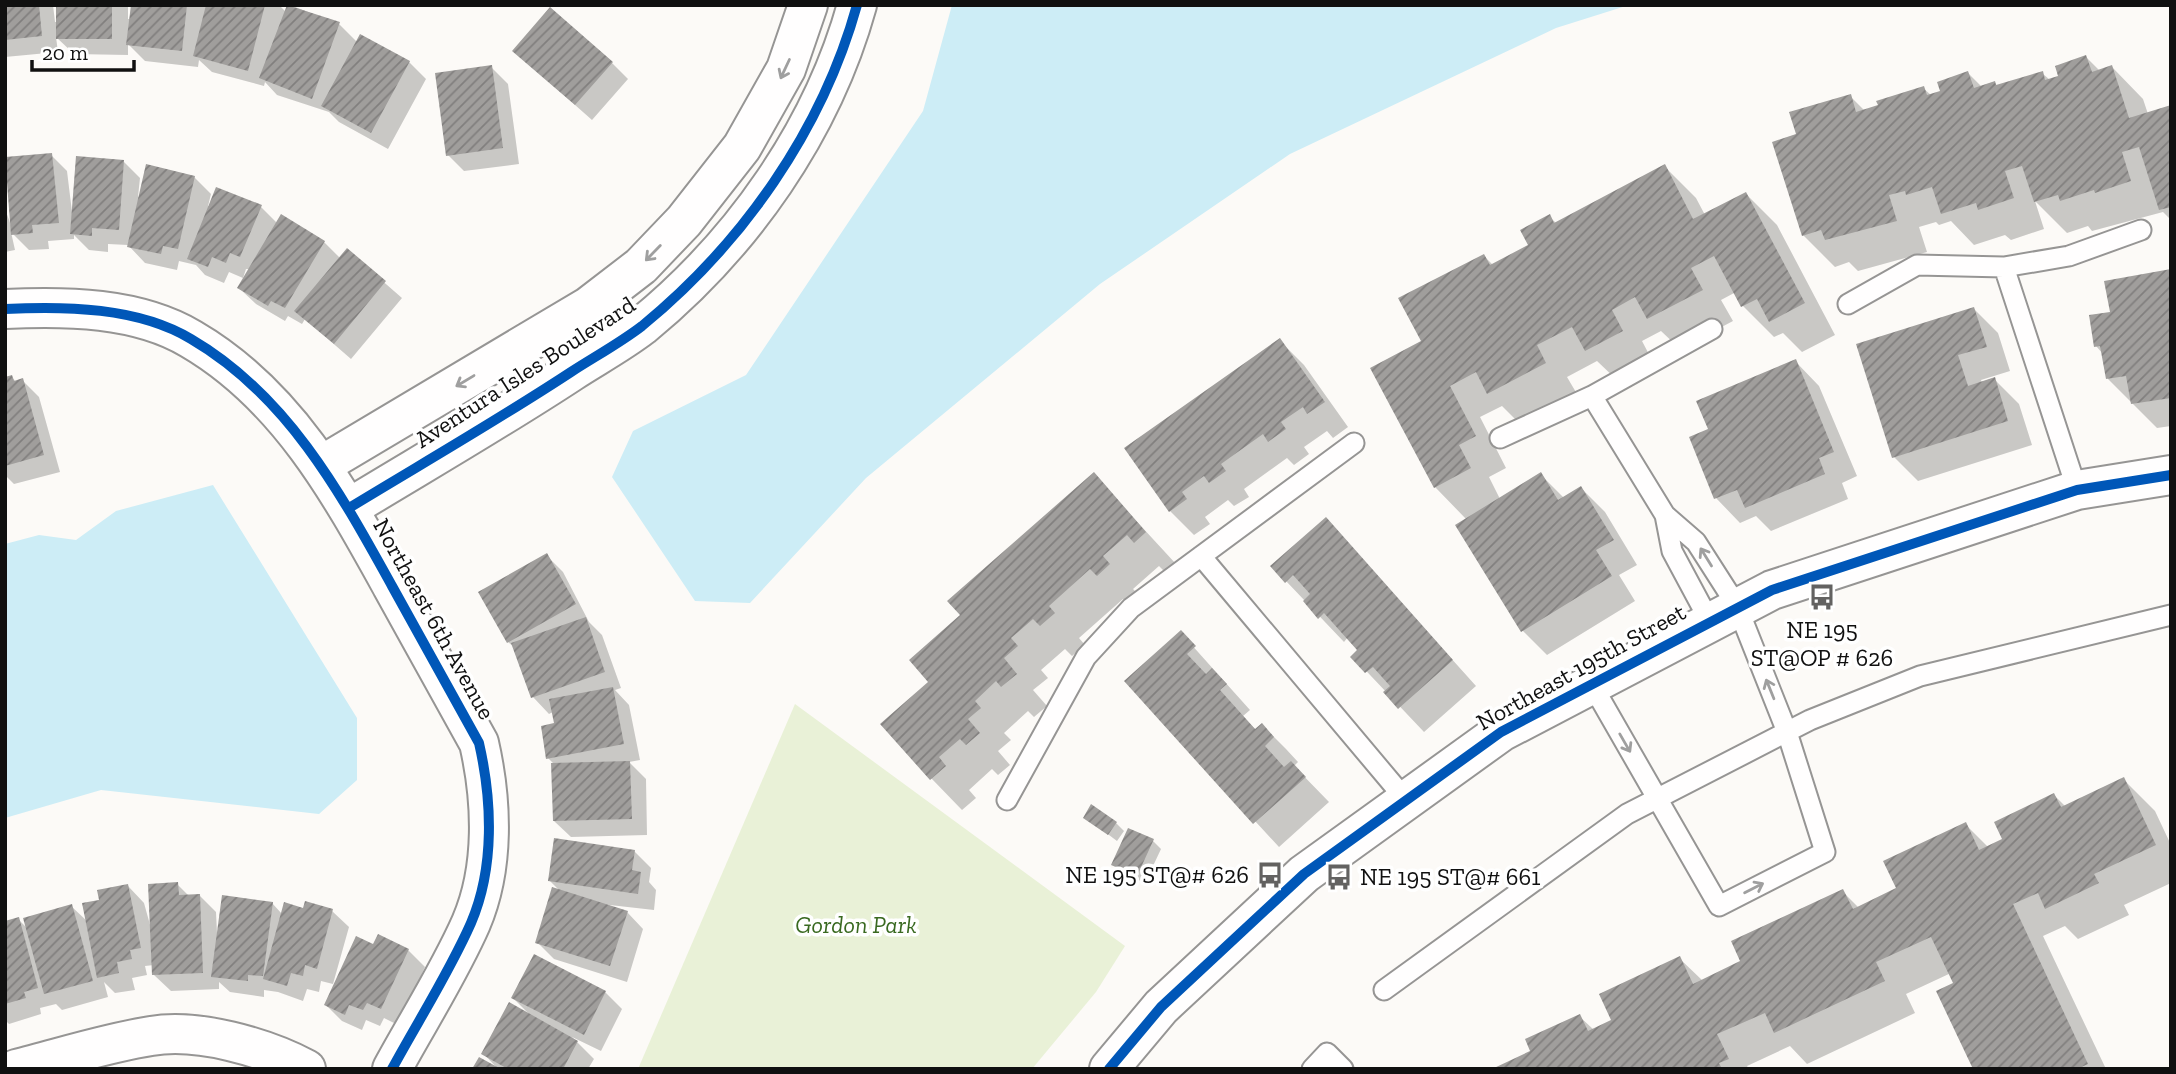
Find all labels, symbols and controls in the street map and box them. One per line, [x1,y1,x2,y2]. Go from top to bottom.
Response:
scale bar [32,28,133,72]
text: 20 m [42,40,88,65]
one-way arrow [778,58,791,79]
one-way arrow [644,244,661,261]
street label: Aventura Isles Boulevard [409,289,640,454]
one-way arrow [456,374,476,388]
street label: Northeast 6th Avenue [367,513,502,724]
one-way arrow [1698,547,1712,567]
bus stop icon: NE 195 ST@OP # 626 [1807,582,1837,612]
street label: Northeast 195th Street [1471,597,1691,736]
place label: NE 195 ST@OP # 626 [1751,615,1893,672]
one-way arrow [1763,678,1776,700]
one-way arrow [1618,732,1632,752]
place label: NE 195 ST@# 626 [1065,860,1249,889]
bus stop icon: NE 195 ST@# 626 [1255,860,1285,890]
bus stop icon: NE 195 ST@# 661 [1324,862,1354,892]
place label: NE 195 ST@# 661 [1360,862,1541,891]
one-way arrow [1743,880,1764,894]
park label: Gordon Park [795,910,917,939]

